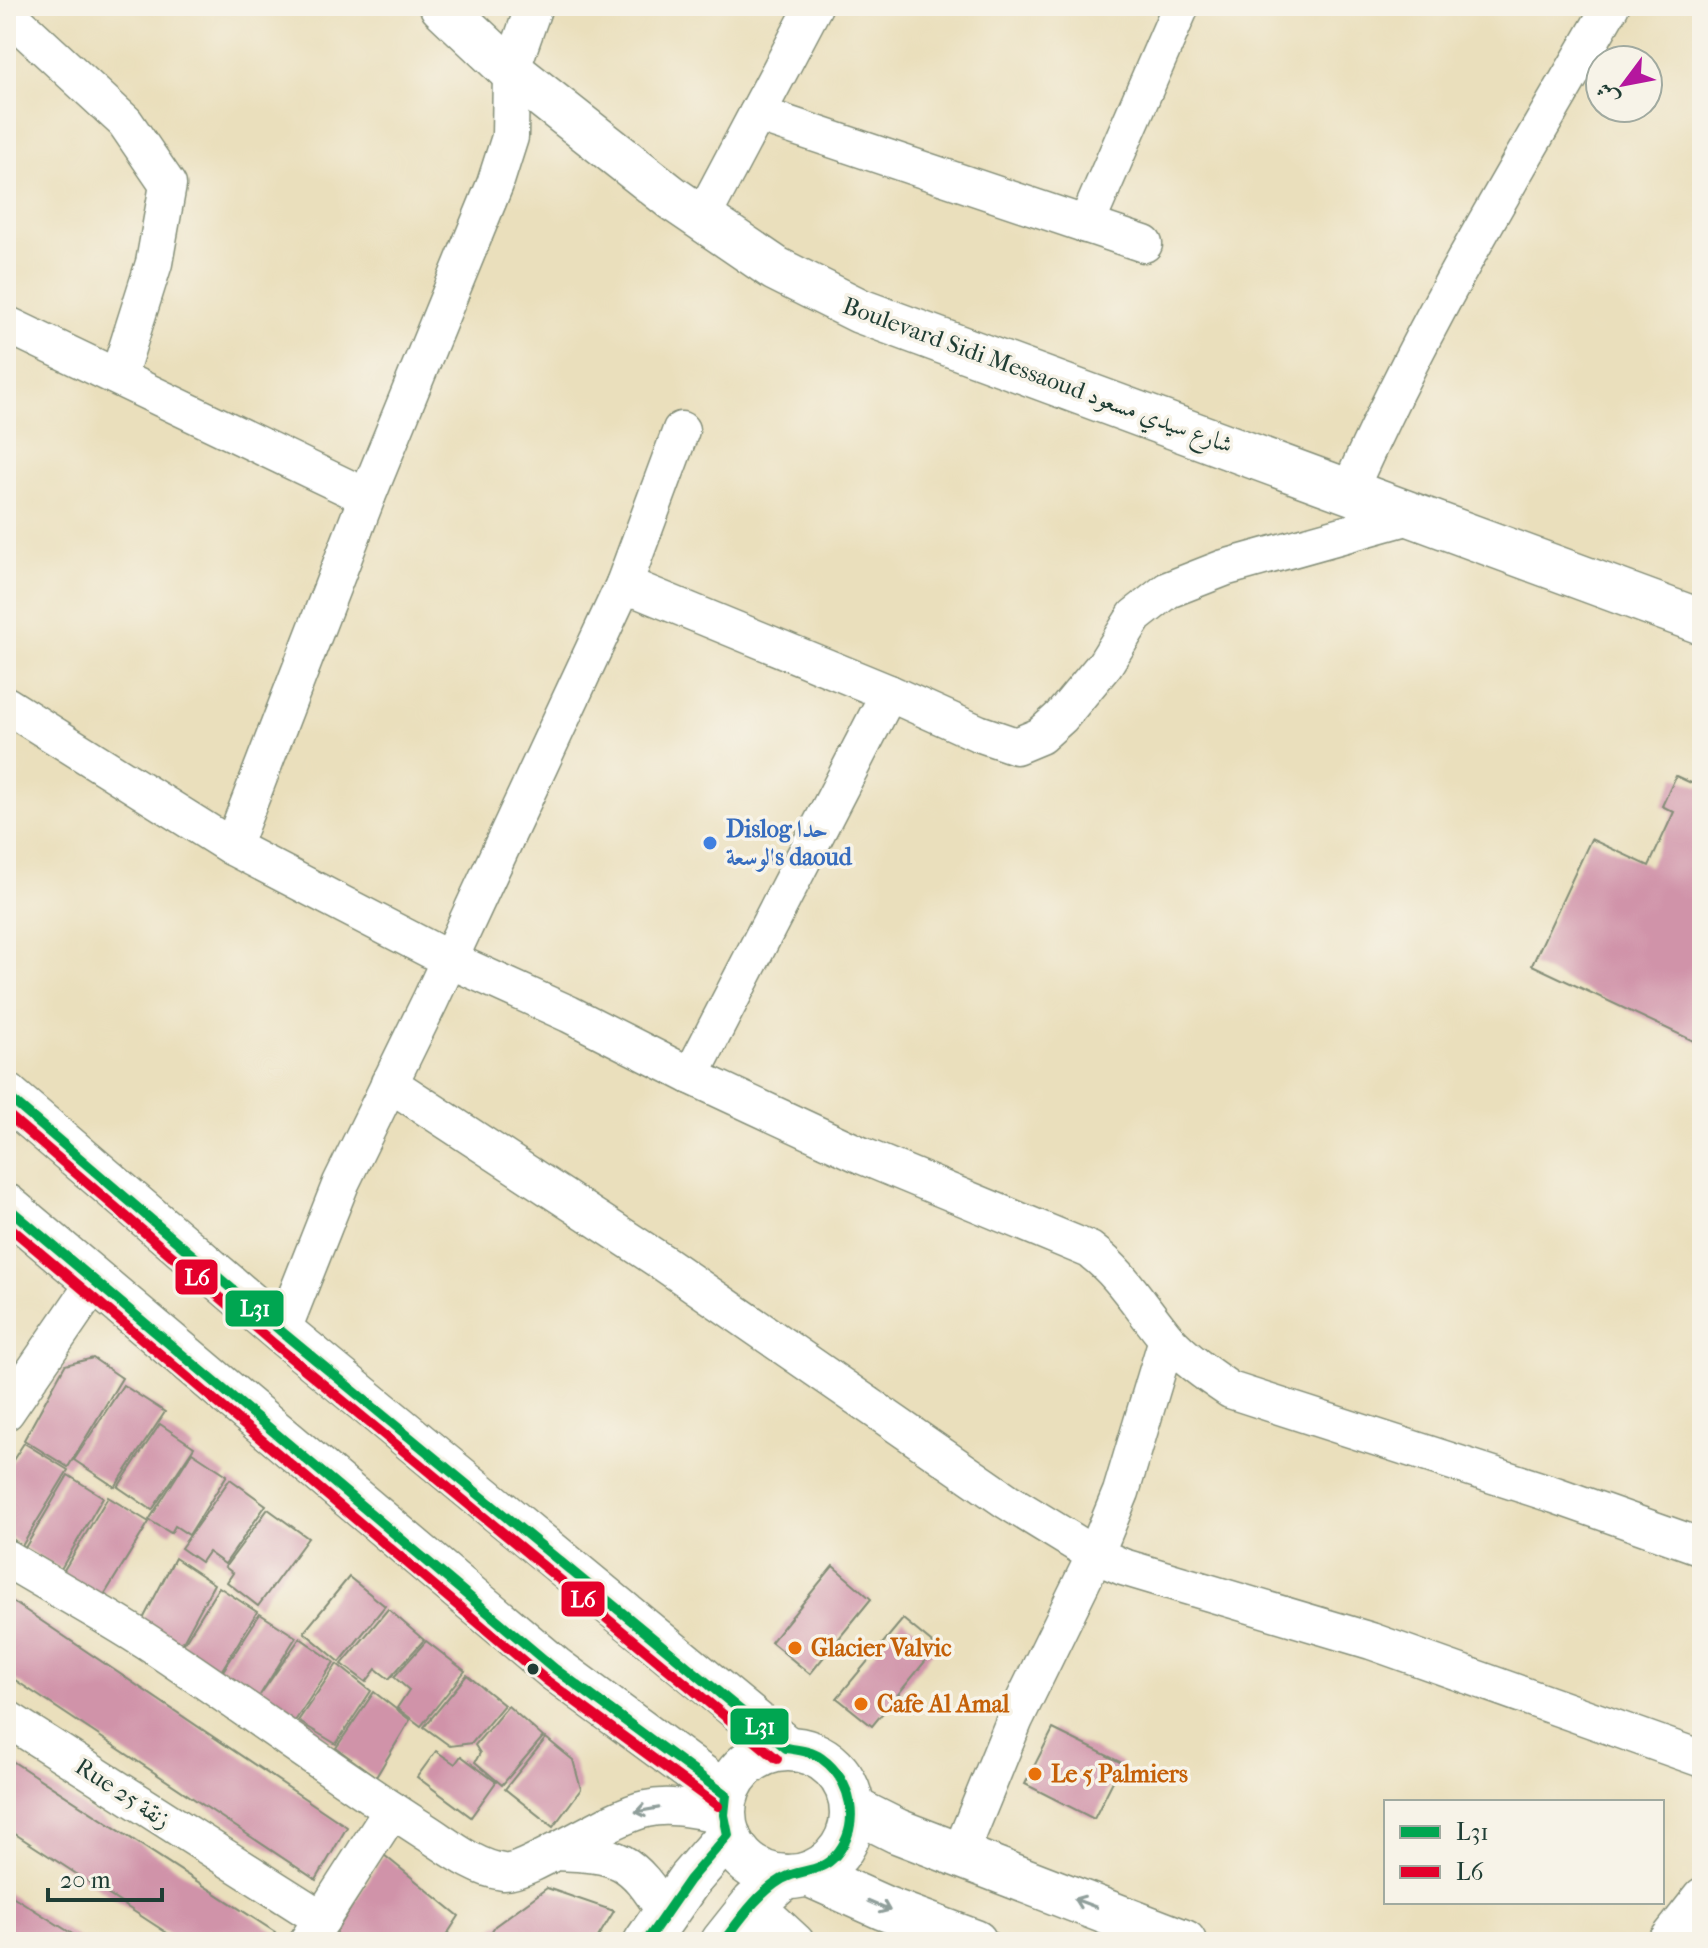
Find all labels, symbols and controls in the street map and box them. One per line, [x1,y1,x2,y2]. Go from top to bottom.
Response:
north arrow [1584,44,1664,124]
text: ش [1591,78,1625,110]
street label: Boulevard Sidi Messaoud شارع سيدي مسعود [837,291,1237,464]
place label: Dislog حدا الوسعةs daoud [726,815,853,872]
marker: Dislog حدا الوسعةs daoud [701,834,719,852]
line badge: L6 [174,1258,219,1296]
text: L6 [184,1265,211,1291]
line badge: L31 [224,1289,285,1328]
text: L31 [240,1296,270,1322]
line badge: L6 [560,1580,606,1618]
text: L6 [570,1587,597,1613]
place label: Glacier Valvic [811,1634,952,1662]
marker: Glacier Valvic [786,1639,804,1657]
unlabelled marker [525,1661,541,1677]
place label: Cafe Al Amal [877,1690,1010,1718]
marker: Cafe Al Amal [852,1695,870,1713]
line badge: L31 [729,1707,790,1746]
text: L31 [745,1714,775,1740]
street label: Rue 25 زنقة [70,1752,176,1834]
place label: Le 5 Palmiers [1051,1760,1188,1788]
marker: Le 5 Palmiers [1026,1765,1044,1783]
legend [1384,1800,1664,1904]
one-way arrow [635,1803,660,1818]
text: L31 [1456,1818,1489,1846]
scale bar [48,1852,162,1902]
text: L6 [1456,1858,1484,1886]
text: 20 m [60,1866,111,1894]
one-way arrow [1073,1895,1098,1909]
one-way arrow [866,1899,891,1914]

